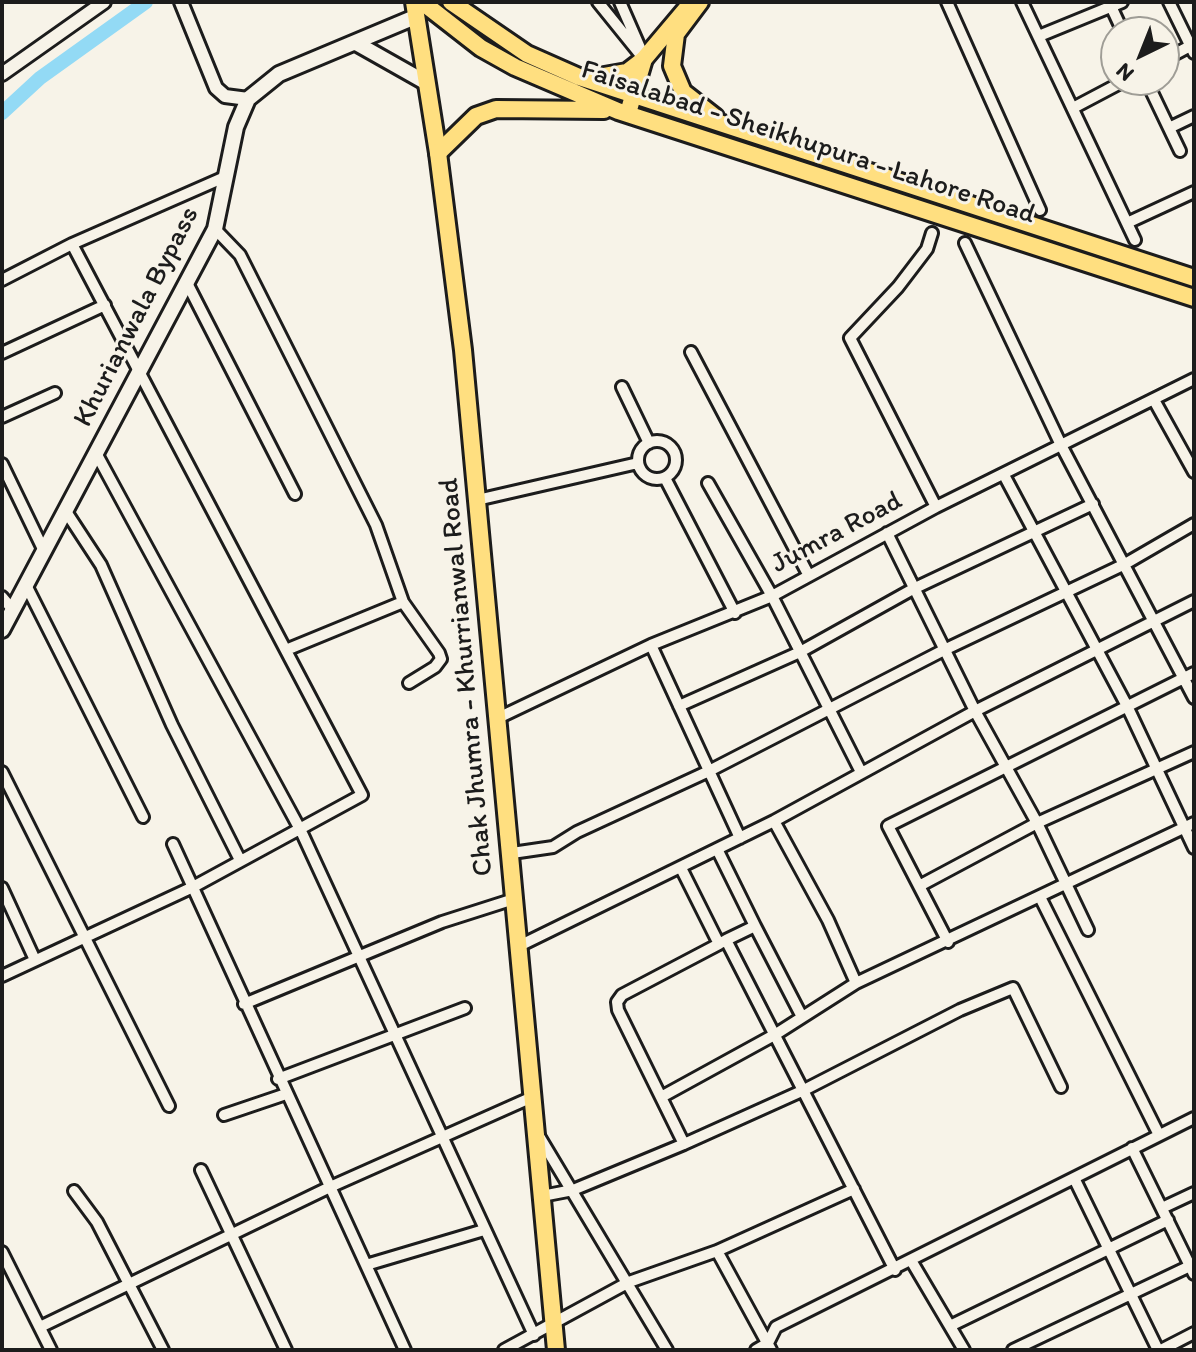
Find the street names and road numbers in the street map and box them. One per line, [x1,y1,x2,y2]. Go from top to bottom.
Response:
street label: Faisalabad - Sheikhupura - Lahore Road [577,54,1039,232]
street label: Khurianwala Bypass [67,201,207,433]
street label: Chak Jhumra - Khurrianwal Road [433,477,501,877]
street label: Jumra Road [766,484,908,582]

